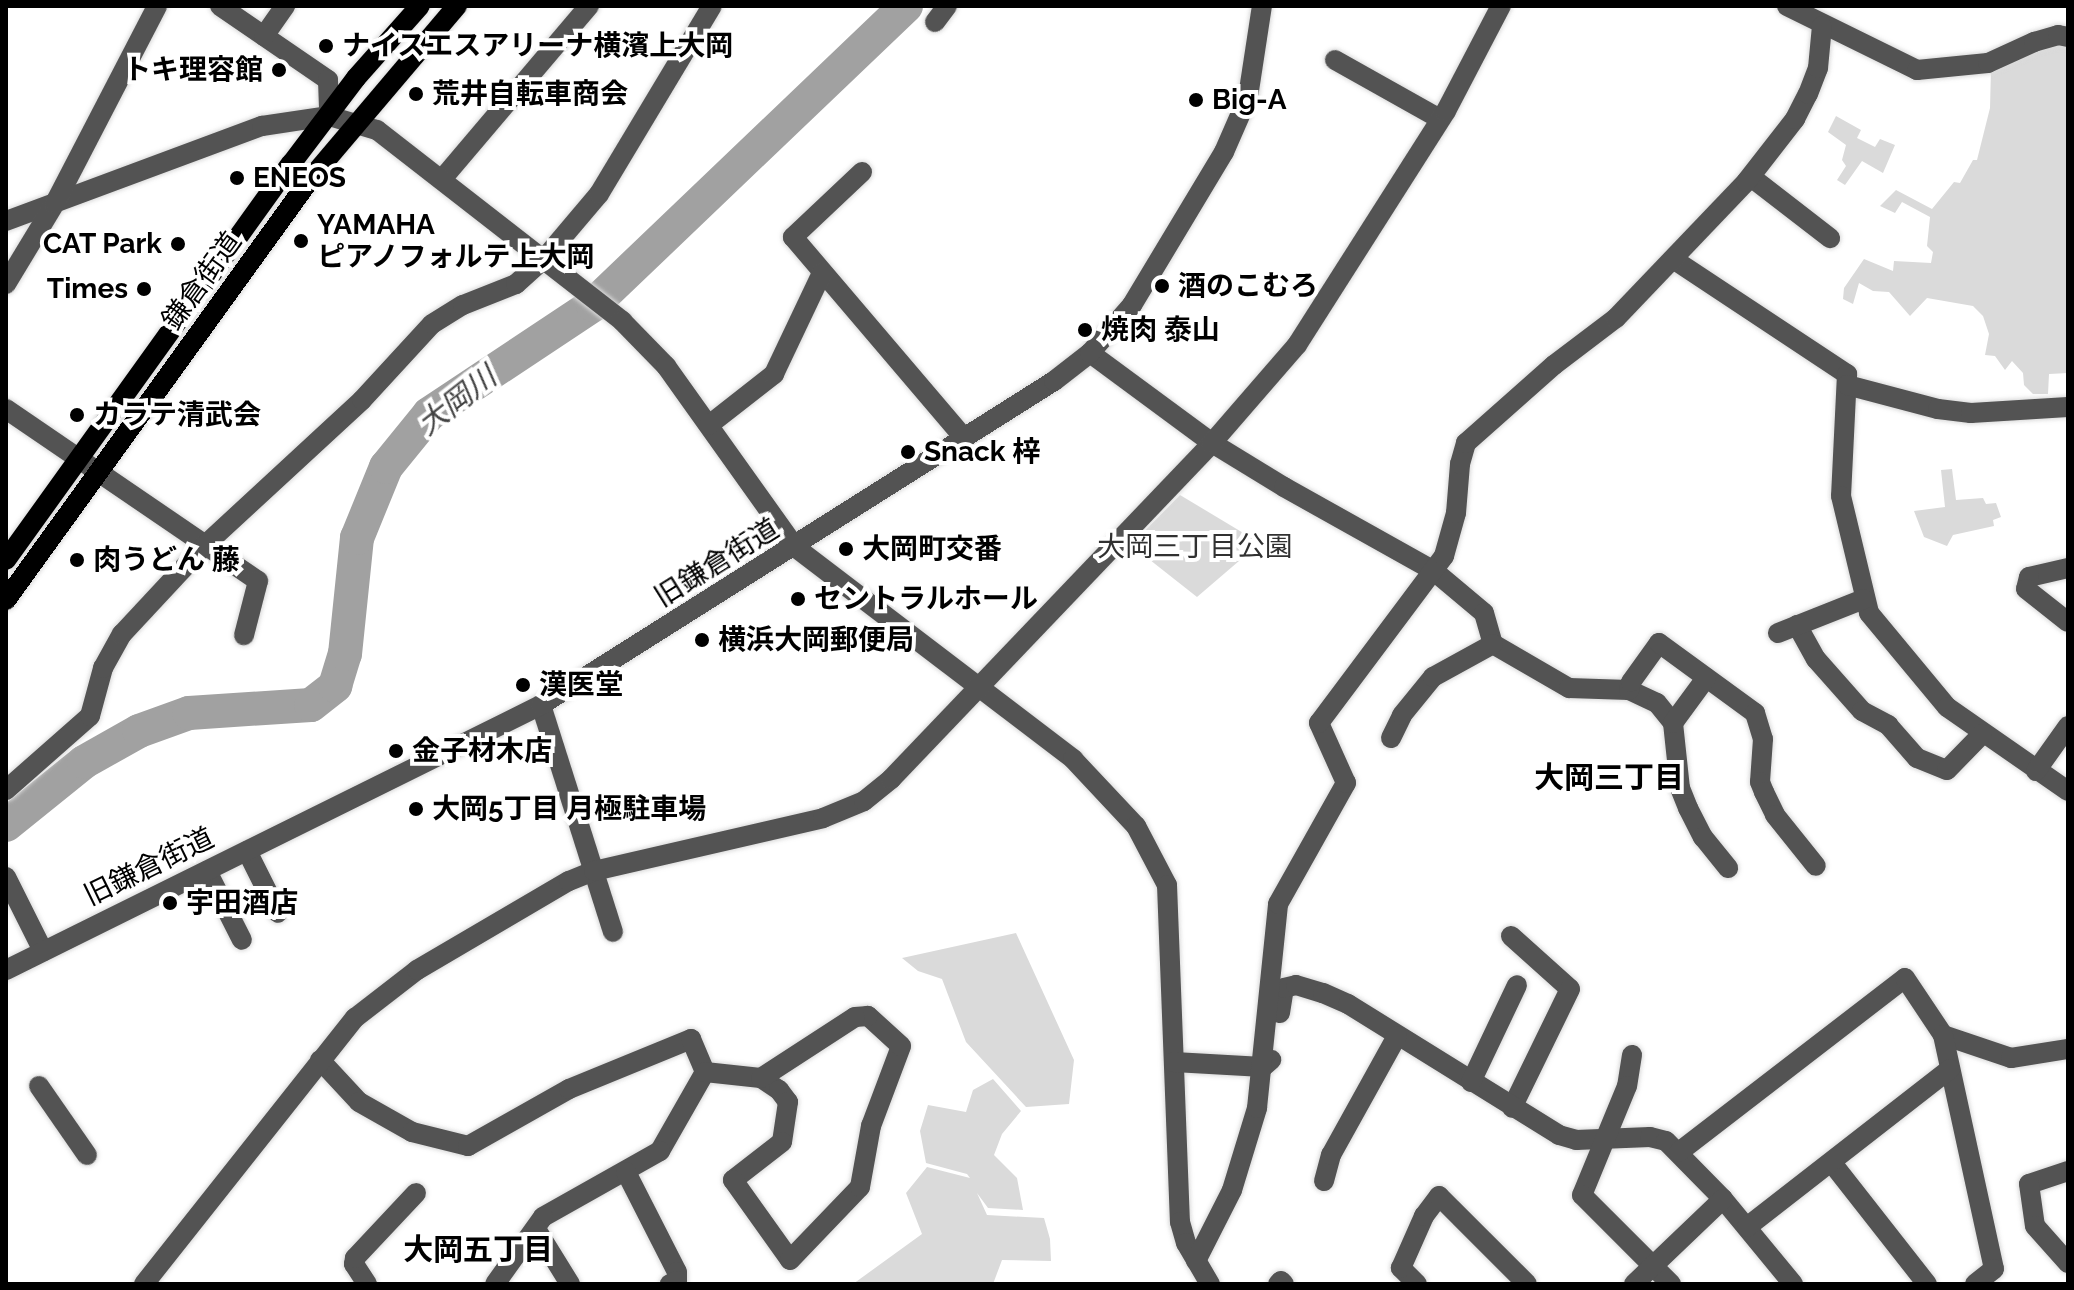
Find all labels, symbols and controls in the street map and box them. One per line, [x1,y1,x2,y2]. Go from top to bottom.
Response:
place label: ナイスエスアリーナ横濱上大岡 [342,29,734,63]
marker: ナイスエスアリーナ横濱上大岡 [317,37,335,55]
place label: トキ理容館 [123,53,263,87]
marker: トキ理容館 [270,61,288,79]
place label: 荒井自転車商会 [432,77,628,111]
place label: Big-A [1212,83,1286,117]
marker: 荒井自転車商会 [407,85,425,103]
marker: Big-A [1187,91,1205,109]
place label: ENEOS [253,161,346,195]
marker: ENEOS [228,169,246,187]
place label: YAMAHA ピアノフォルテ上大岡 [317,208,597,274]
street label: 鎌倉街道 [155,226,249,336]
place label: CAT Park [42,227,162,261]
marker: YAMAHA ピアノフォルテ上大岡 [292,232,310,250]
marker: CAT Park [169,235,187,253]
place label: 酒のこむろ [1178,269,1318,303]
place label: Times [47,272,128,306]
marker: 酒のこむろ [1153,277,1171,295]
marker: Times [135,280,153,298]
place label: 焼肉 泰山 [1101,313,1220,347]
marker: 焼肉 泰山 [1076,321,1094,339]
water label: 大岡川 [410,359,504,443]
place label: カラテ清武会 [93,398,261,432]
marker: カラテ清武会 [68,406,86,424]
place label: Snack 梓 [924,435,1040,469]
marker: Snack 梓 [899,443,917,461]
street label: 旧鎌倉街道 [649,512,785,614]
park label: 大岡三丁目公園 [1097,530,1293,564]
place label: 大岡町交番 [862,532,1002,566]
marker: 大岡町交番 [837,540,855,558]
place label: 肉うどん 藤 [93,543,240,577]
marker: 肉うどん 藤 [68,551,86,569]
place label: セントラルホール [814,582,1038,616]
marker: セントラルホール [789,590,807,608]
place label: 横浜大岡郵便局 [718,623,914,657]
marker: 横浜大岡郵便局 [693,631,711,649]
place label: 漢医堂 [539,668,623,702]
marker: 漢医堂 [514,676,532,694]
place label: 金子材木店 [412,734,552,768]
marker: 金子材木店 [387,742,405,760]
district label: 大岡三丁目 [1534,760,1684,796]
place label: 大岡5丁目 月極駐車場 [432,792,706,826]
marker: 大岡5丁目 月極駐車場 [407,800,425,818]
street label: 旧鎌倉街道 [79,821,219,913]
place label: 宇田酒店 [186,886,298,920]
marker: 宇田酒店 [161,894,179,912]
district label: 大岡五丁目 [403,1232,553,1268]

